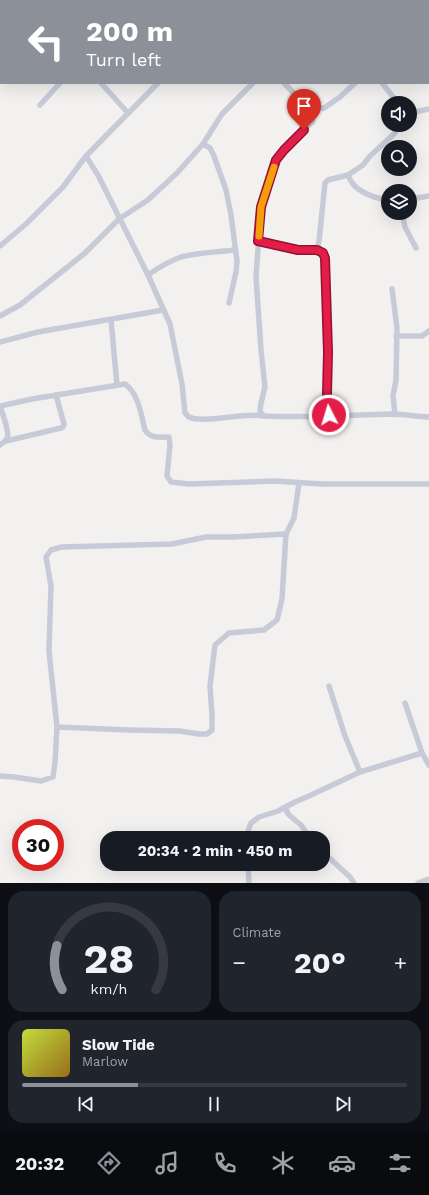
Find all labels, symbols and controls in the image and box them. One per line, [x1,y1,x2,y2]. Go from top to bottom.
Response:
text: 200 m [86,15,173,48]
icon: left [20,16,72,68]
text: Turn left [86,49,161,70]
pin [287,89,321,130]
icon: arrive [293,95,315,117]
map controls [381,96,417,220]
button: sound [381,96,417,132]
button: search [381,140,417,176]
button: layers [381,184,417,220]
position arrow [308,394,350,436]
speed limit sign: 30 [12,819,64,871]
text: 20:34 · 2 min · 450 m [138,842,292,860]
text: Climate [233,925,281,940]
text: 28 [84,933,135,982]
text: 20° [294,945,346,980]
text: − [233,950,246,975]
text: + [394,950,407,975]
text: km/h [91,980,128,996]
text: Slow Tide [82,1036,155,1054]
text: Marlow [82,1054,128,1069]
icon: previous [75,1093,97,1115]
icon: pause [203,1093,225,1115]
icon: next [332,1093,354,1115]
icon: directions [95,1149,123,1177]
icon: music [153,1149,181,1177]
icon: phone [211,1149,239,1177]
icon: climate [269,1149,297,1177]
icon: car [328,1149,356,1177]
icon: filters [386,1149,414,1177]
text: 20:32 [15,1153,64,1174]

